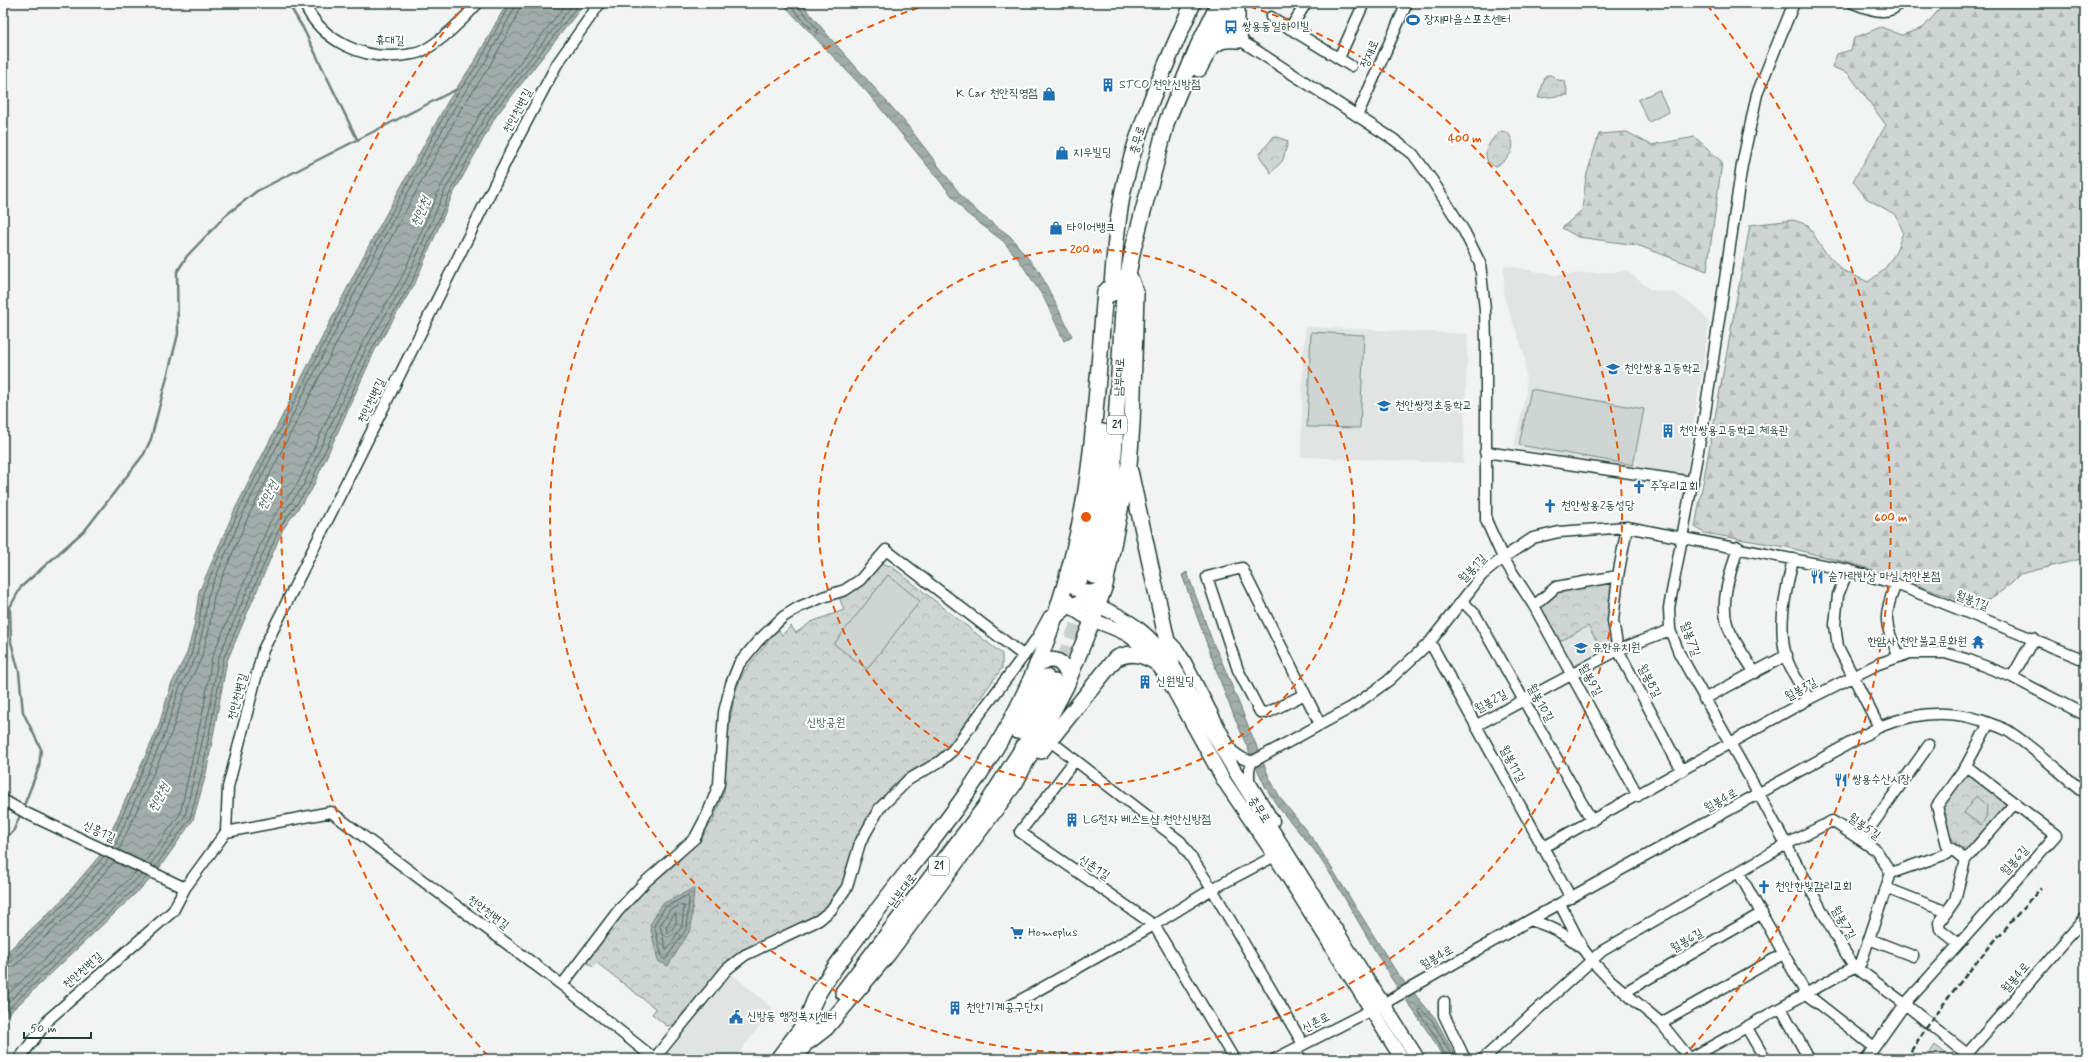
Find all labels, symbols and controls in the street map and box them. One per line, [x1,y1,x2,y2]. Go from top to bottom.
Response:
sports icon: 장재마을스포츠센터 [1405,12,1421,28]
place label: 장재마을스포츠센터 [1424,12,1511,28]
bus stop icon: 쌍용동일하이빌 [1223,19,1239,35]
place label: 쌍용동일하이빌 [1242,19,1310,35]
street label: 휴대길 [375,33,405,49]
street label: 장재로 [1357,38,1383,70]
building icon: STCO 천안신방점 [1100,77,1116,93]
place label: STCO 천안신방점 [1119,77,1201,93]
street label: 천안천변길 [500,86,537,136]
place label: K Car 천안직영점 [956,86,1038,102]
shop icon: K Car 천안직영점 [1041,86,1057,102]
street label: 충무로 [1126,124,1150,156]
text: 400 m [1448,131,1482,147]
shop icon: 지우빌딩 [1054,145,1070,161]
place label: 지우빌딩 [1073,145,1112,161]
water label: 천안천 [407,193,436,230]
shop icon: 타이어뱅크 [1048,220,1064,236]
place label: 타이어뱅크 [1067,220,1115,236]
text: 200 m [1070,242,1103,258]
street label: 남부대로 [1111,357,1129,397]
school or university icon: 천안쌍용고등학교 [1605,361,1621,377]
place label: 천안쌍용고등학교 [1624,361,1701,377]
street label: 천안천변길 [354,375,390,426]
school or university icon: 천안쌍정초등학교 [1376,398,1392,414]
place label: 천안쌍정초등학교 [1395,398,1472,414]
road number: 21 [1107,416,1127,434]
building icon: 천안쌍용고등학교 체육관 [1660,423,1676,439]
place label: 천안쌍용고등학교 체육관 [1679,423,1789,439]
water label: 천안천 [253,477,283,514]
church icon: 주우리교회 [1631,479,1647,495]
place label: 주우리교회 [1650,479,1698,495]
church icon: 천안쌍용2동성당 [1542,498,1558,514]
place label: 천안쌍용2동성당 [1561,498,1635,514]
centre of rings [1079,510,1093,524]
text: 600 m [1874,510,1908,526]
street label: 월봉1길 [1455,551,1491,587]
restaurant icon: 숟가락반상 마실 천안본점 [1809,569,1825,585]
place label: 숟가락반상 마실 천안본점 [1828,569,1941,585]
street label: 월봉1길 [1953,587,1991,615]
street label: 월봉7길 [1676,619,1704,659]
place label: 한암사 천안불교문화원 [1867,634,1967,650]
temple icon: 한암사 천안불교문화원 [1970,634,1986,650]
school or university icon: 유한유치원 [1573,640,1589,656]
place label: 유한유치원 [1592,640,1640,656]
street label: 월봉9길 [1575,661,1606,699]
street label: 월봉8길 [1634,661,1665,701]
street label: 천안천변길 [224,671,252,722]
building icon: 신원빌딩 [1137,674,1153,690]
place label: 신원빌딩 [1156,674,1195,690]
street label: 월봉3길 [1782,675,1820,705]
street label: 월봉10길 [1523,681,1557,725]
street label: 월봉2길 [1472,686,1510,717]
park label: 신방공원 [807,715,845,731]
street label: 월봉11길 [1496,743,1529,786]
restaurant icon: 쌍용수산시장 [1833,772,1849,788]
place label: 쌍용수산시장 [1852,772,1910,788]
water label: 천안천 [144,779,175,816]
street label: 월봉4로 [1701,785,1741,817]
street label: 충무로 [1244,793,1274,827]
street label: 월봉5길 [1845,810,1884,844]
building icon: LG전자 베스트샵 천안신방점 [1064,812,1080,828]
place label: LG전자 베스트샵 천안신방점 [1083,812,1211,828]
street label: 신흥1길 [80,817,118,847]
street label: 월봉6길 [1997,842,2033,879]
street label: 신촌1길 [1075,852,1113,884]
road number: 21 [929,857,949,875]
street label: 남부대로 [885,871,921,911]
church icon: 천안한빛감리교회 [1756,879,1772,895]
place label: 천안한빛감리교회 [1775,879,1852,895]
street label: 천안천변길 [464,892,512,934]
street label: 월봉7길 [1827,903,1859,943]
supermarket icon: Homeplus [1009,925,1025,941]
place label: Homeplus [1028,925,1078,941]
street label: 월봉6길 [1668,925,1706,957]
street label: 월봉4로 [1417,942,1457,974]
street label: 천안천변길 [60,949,107,993]
street label: 월봉4로 [1998,959,2034,997]
building icon: 천안기계공구단지 [947,1000,963,1016]
place label: 천안기계공구단지 [966,1000,1043,1016]
public building icon: 신방동 행정복지센터 [728,1009,744,1025]
place label: 신방동 행정복지센터 [747,1009,837,1025]
street label: 신촌로 [1299,1009,1333,1037]
scale bar [24,1014,91,1040]
text: 50 m [30,1021,57,1037]

